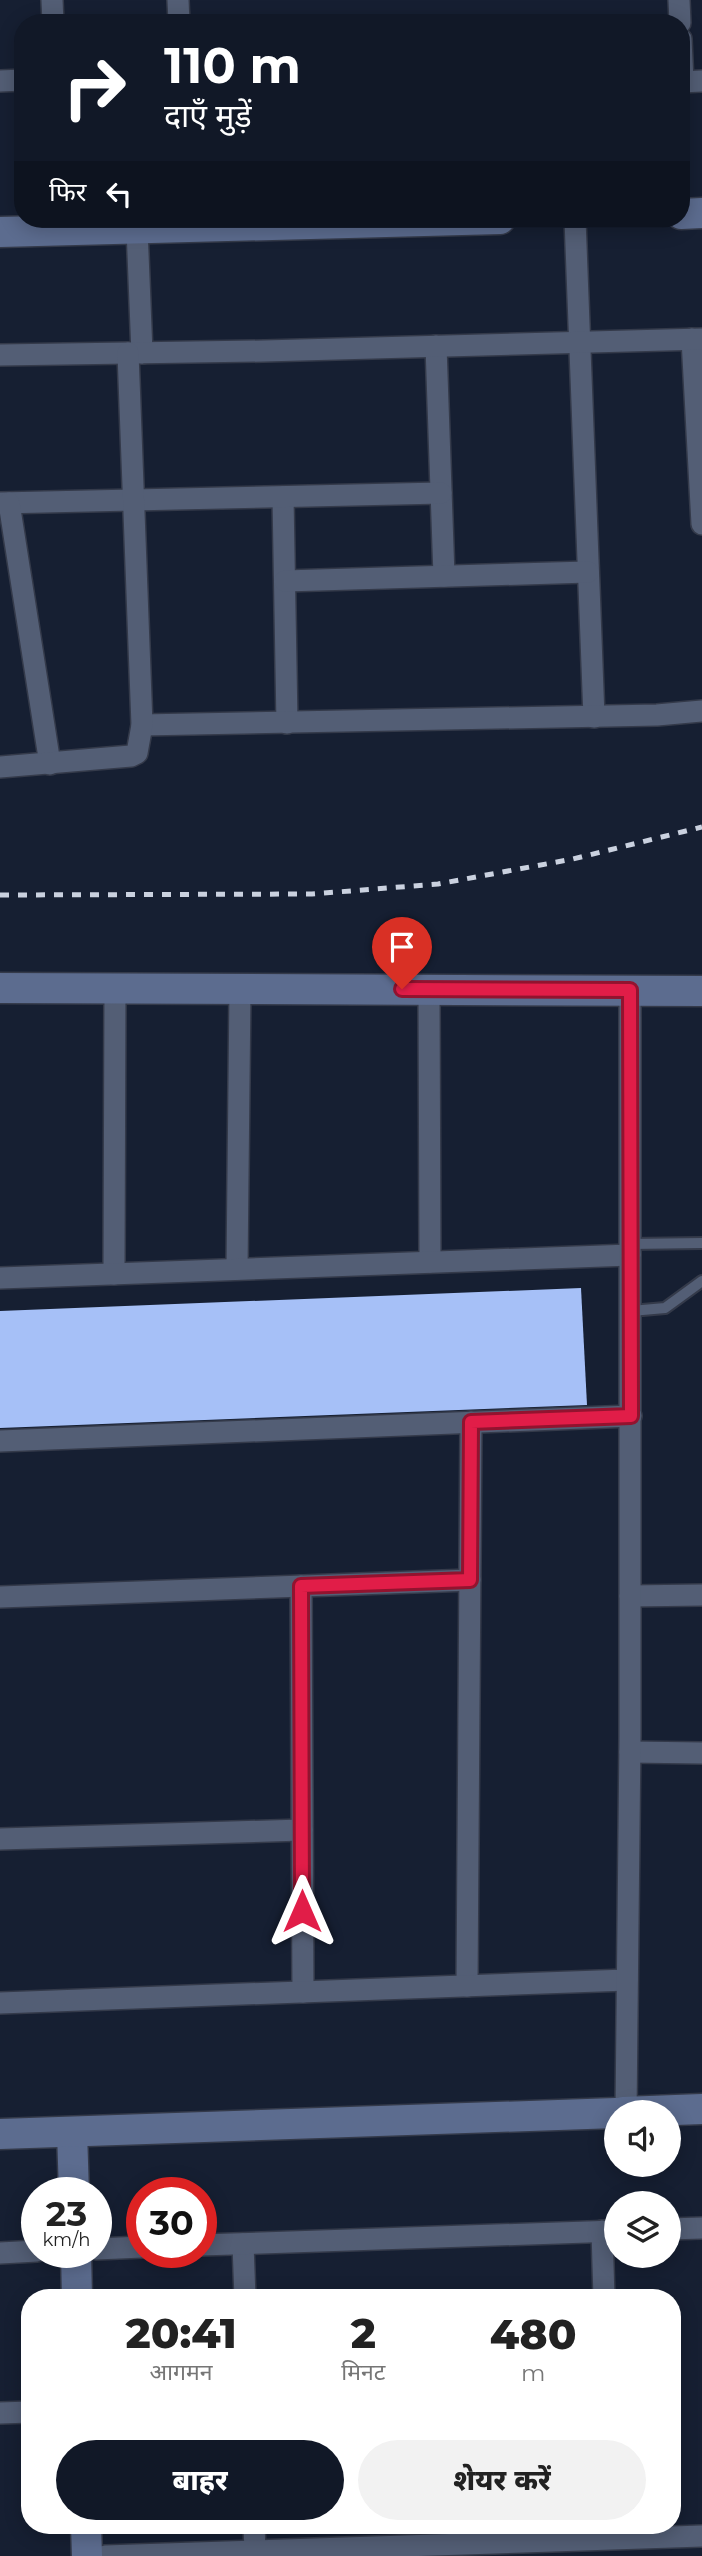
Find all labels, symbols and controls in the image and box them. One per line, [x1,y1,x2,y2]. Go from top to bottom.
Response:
text: 110 m [164,36,301,95]
icon: right [49,42,140,133]
text: दाएँ मुड़ें [164,96,252,135]
icon: left [100,175,138,213]
text: फिर [49,176,86,208]
pin [372,917,432,989]
icon: arrive [383,928,421,966]
position arrow [265,1874,339,1948]
map controls [604,2100,681,2268]
button: sound [604,2100,681,2177]
speed limit sign: 30 [126,2177,217,2268]
button: layers [604,2191,681,2268]
text: 23 [46,2192,87,2235]
text: km/h [42,2229,91,2251]
text: 20:41 [126,2307,237,2359]
text: 2 [351,2307,376,2359]
text: 480 [490,2308,576,2360]
text: आगमन [150,2358,213,2386]
text: मिनट [341,2358,385,2386]
text: m [521,2359,545,2387]
button: बाहर [56,2440,344,2520]
button: शेयर करें [358,2440,646,2520]

